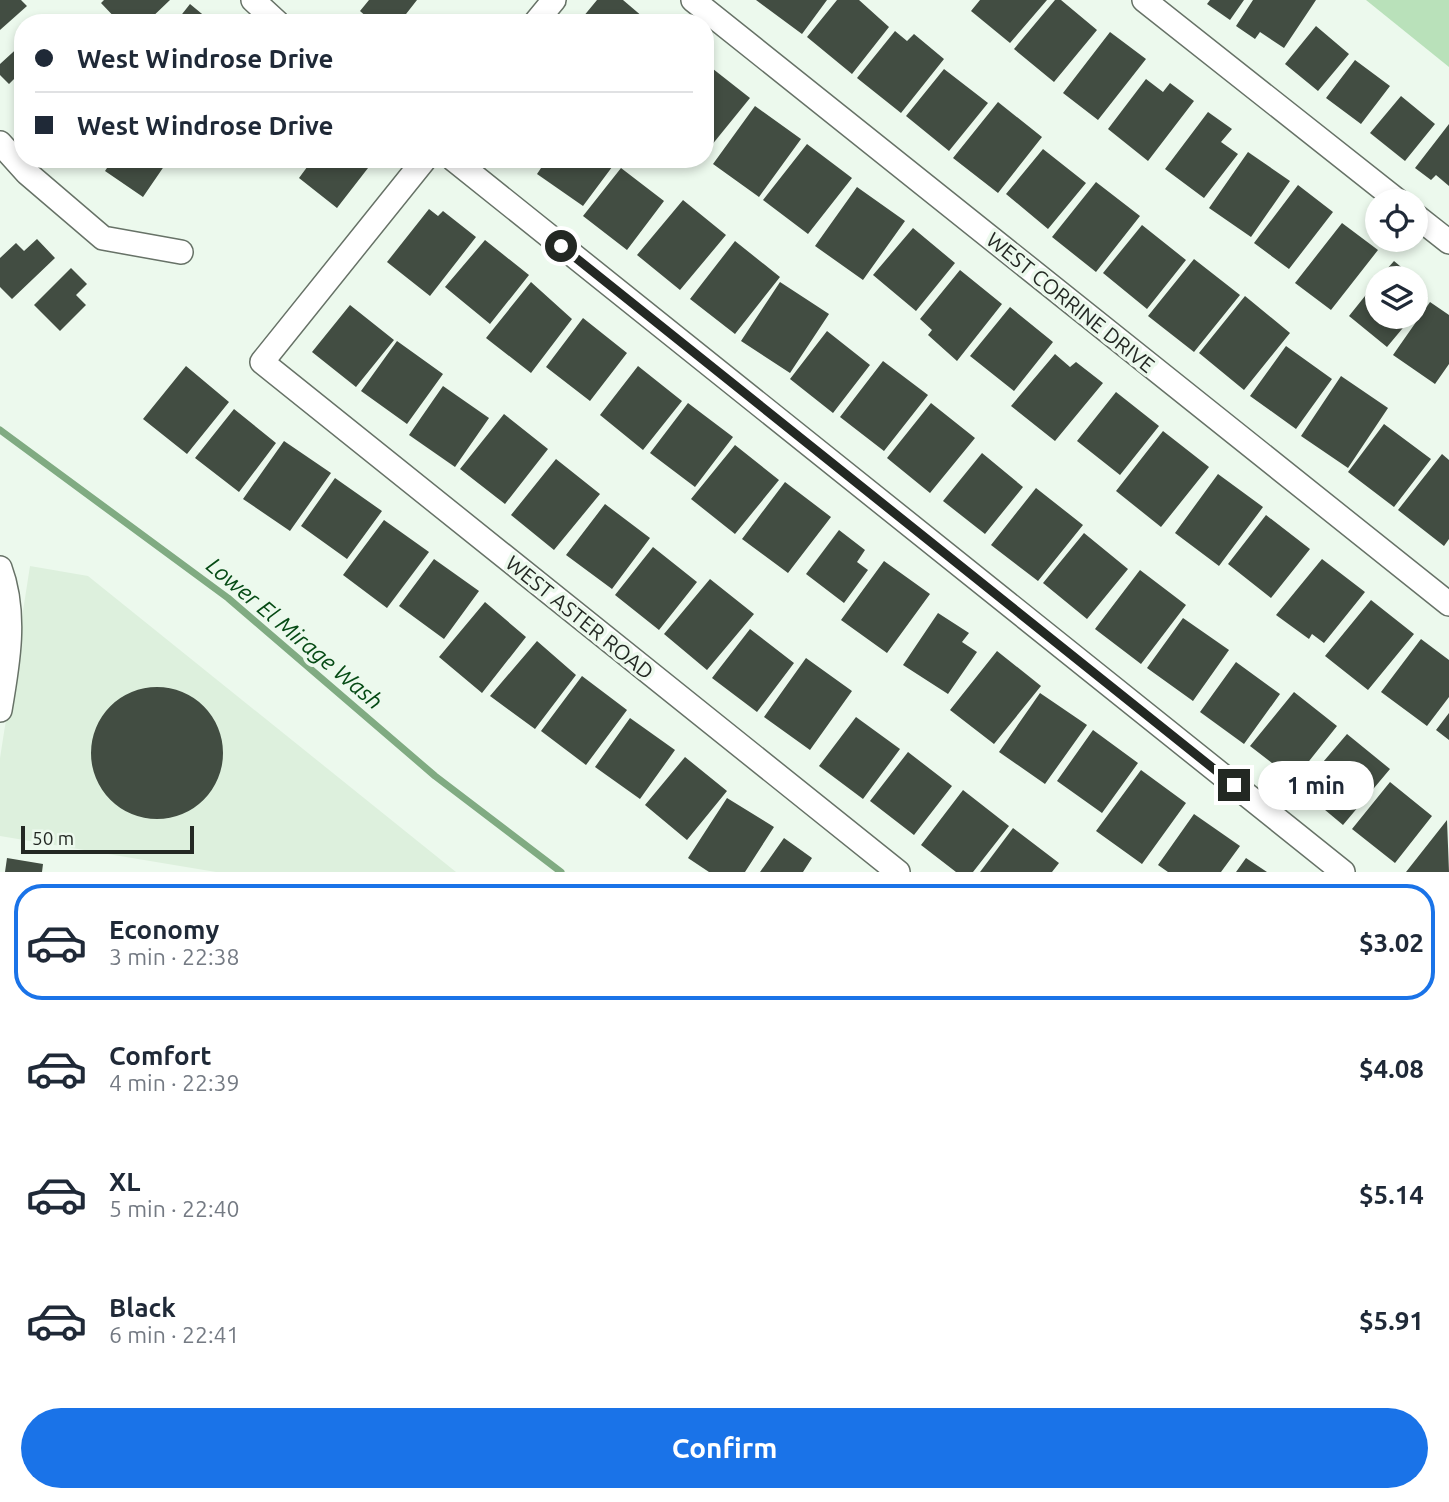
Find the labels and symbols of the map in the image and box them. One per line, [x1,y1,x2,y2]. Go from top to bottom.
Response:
street label: WEST CORRINE DRIVE [982,227,1160,377]
route start [545,230,577,262]
street label: WEST ASTER ROAD [502,550,658,684]
water label: Lower El Mirage Wash [202,552,388,714]
callout: 1 min [1258,760,1374,810]
route end [1218,769,1250,801]
scale bar [21,823,194,855]

